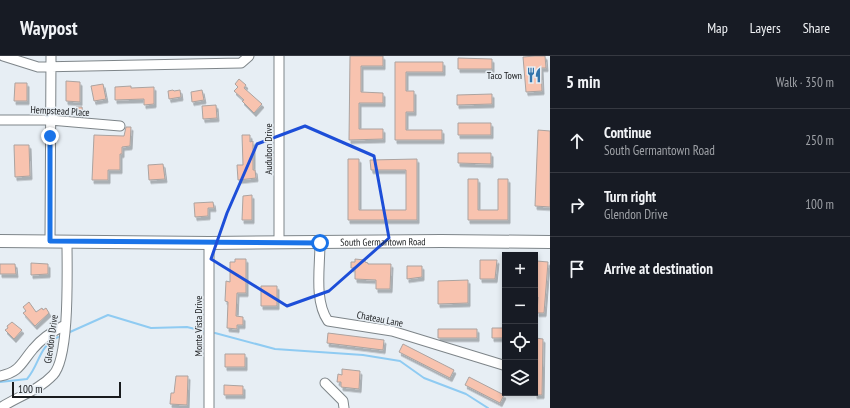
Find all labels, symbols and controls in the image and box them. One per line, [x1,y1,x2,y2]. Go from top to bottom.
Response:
text: Waypost [20,16,77,40]
text: Map [707,19,728,37]
text: Layers [750,19,781,37]
text: Share [803,19,830,37]
restaurant icon: Taco Town [525,66,543,84]
place label: Taco Town [487,69,522,82]
text: 5 min [566,71,600,93]
text: Walk · 350 m [776,74,834,91]
street label: Hempstead Place [30,103,90,119]
street label: Audubon Drive [262,123,275,175]
text: Continue [604,123,651,142]
route end [41,127,59,145]
icon: ahead [566,130,588,152]
text: 250 m [805,132,834,149]
text: South Germantown Road [604,142,715,159]
text: Turn right [604,187,656,206]
icon: right [566,194,588,216]
text: 100 m [805,196,834,213]
text: Glendon Drive [604,206,668,223]
route start [311,234,329,252]
street label: South Germantown Road [340,235,426,248]
map controls [502,252,538,396]
button: + [502,252,538,288]
icon: arrive [566,258,588,280]
text: Arrive at destination [604,259,713,278]
button: − [502,288,538,324]
street label: Monte Vista Drive [192,296,205,356]
street label: Chateau Lane [356,308,404,330]
street label: Glendon Drive [41,314,61,364]
button: locate [502,324,538,360]
button: layers [502,360,538,396]
scale bar [12,380,121,399]
text: 100 m [18,382,42,396]

